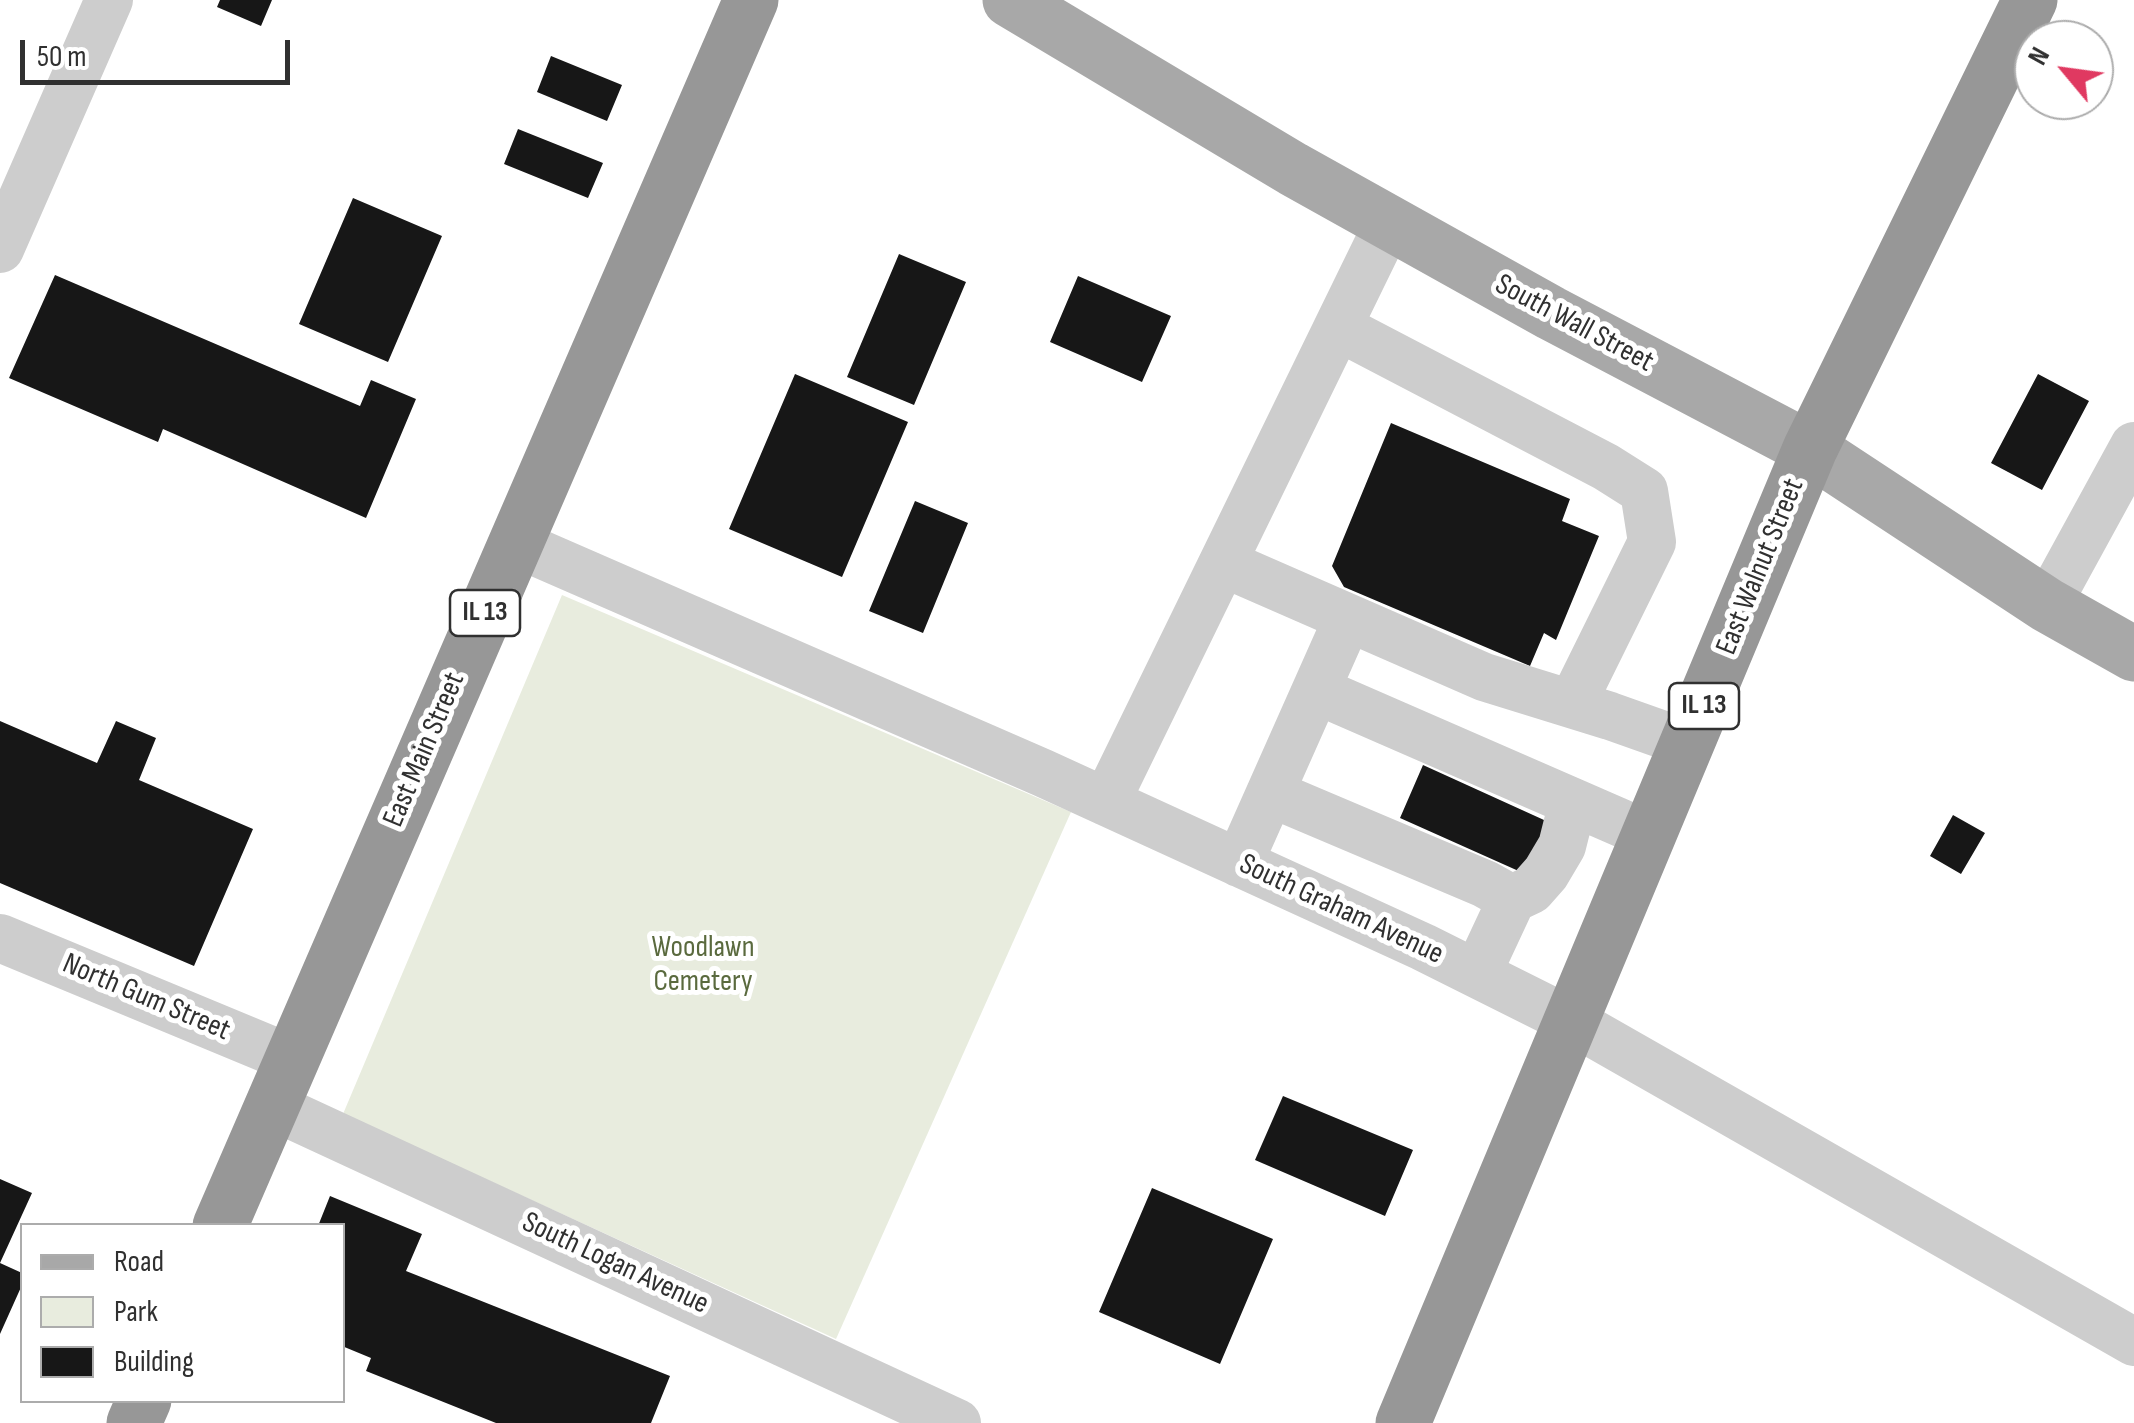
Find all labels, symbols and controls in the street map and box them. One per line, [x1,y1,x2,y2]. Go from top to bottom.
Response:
scale bar [25,20,295,82]
north arrow [2014,20,2114,120]
text: 50 m [37,39,86,75]
text: N [2021,42,2057,71]
street label: South Wall Street [1489,267,1659,381]
street label: East Walnut Street [1709,474,1813,660]
road number: IL 13 [450,590,520,636]
street label: East Main Street [376,667,474,833]
road number: IL 13 [1669,683,1739,729]
street label: South Graham Avenue [1233,847,1449,973]
park label: Woodlawn Cemetery [651,930,755,1000]
street label: North Gum Street [57,947,235,1049]
street label: South Logan Avenue [516,1205,714,1323]
legend [20,1223,345,1403]
text: Road [114,1244,164,1280]
text: Park [114,1294,158,1330]
text: Building [114,1344,194,1380]

